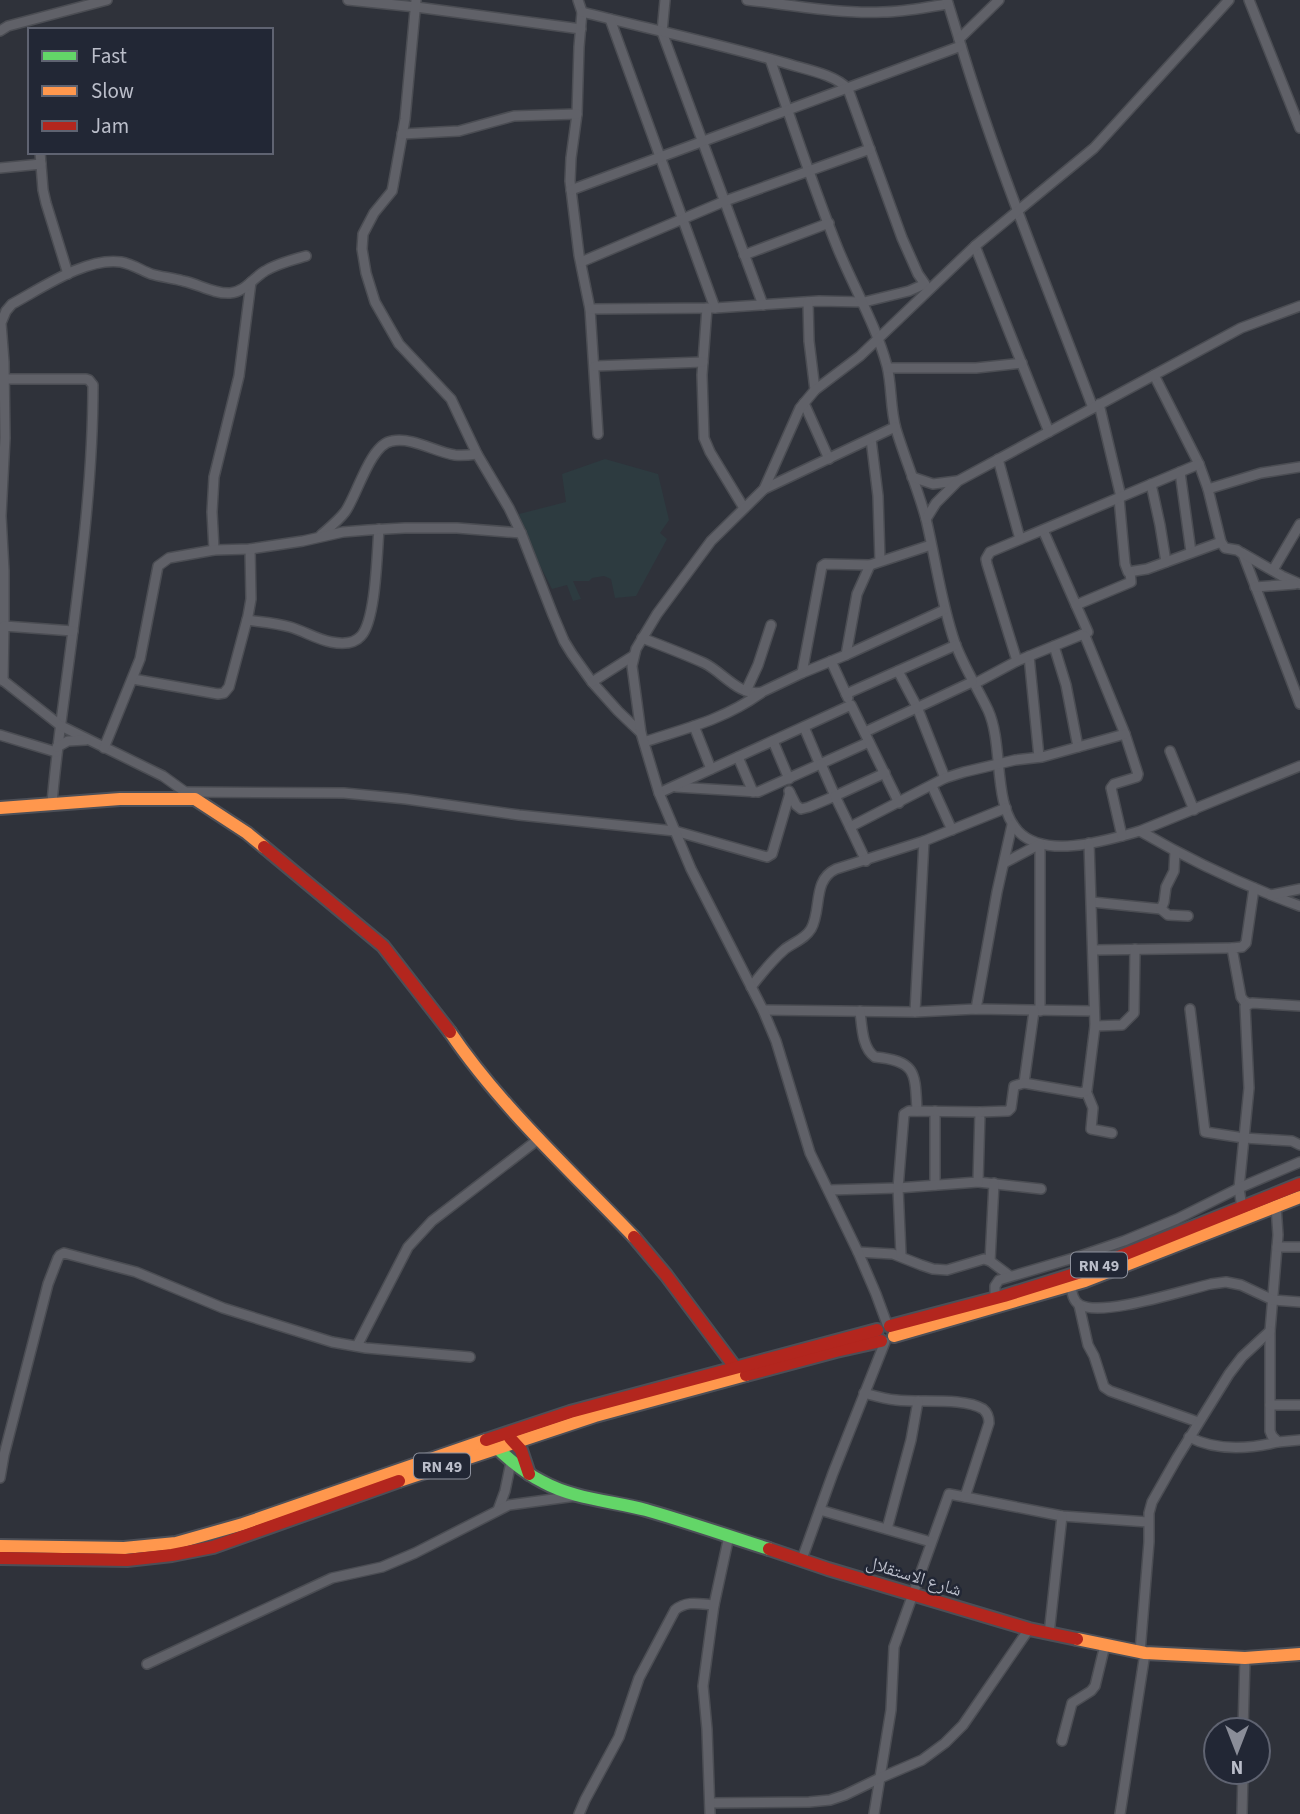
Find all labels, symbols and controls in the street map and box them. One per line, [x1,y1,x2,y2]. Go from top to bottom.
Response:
legend [28,28,273,154]
text: Fast [91,41,127,71]
text: Slow [91,76,134,106]
text: Jam [91,111,129,141]
road number: RN 49 [1071,1252,1127,1278]
road number: RN 49 [414,1454,470,1478]
street label: شارع الاستقلال [863,1550,965,1603]
north arrow [1202,1716,1272,1786]
text: N [1231,1753,1243,1780]

